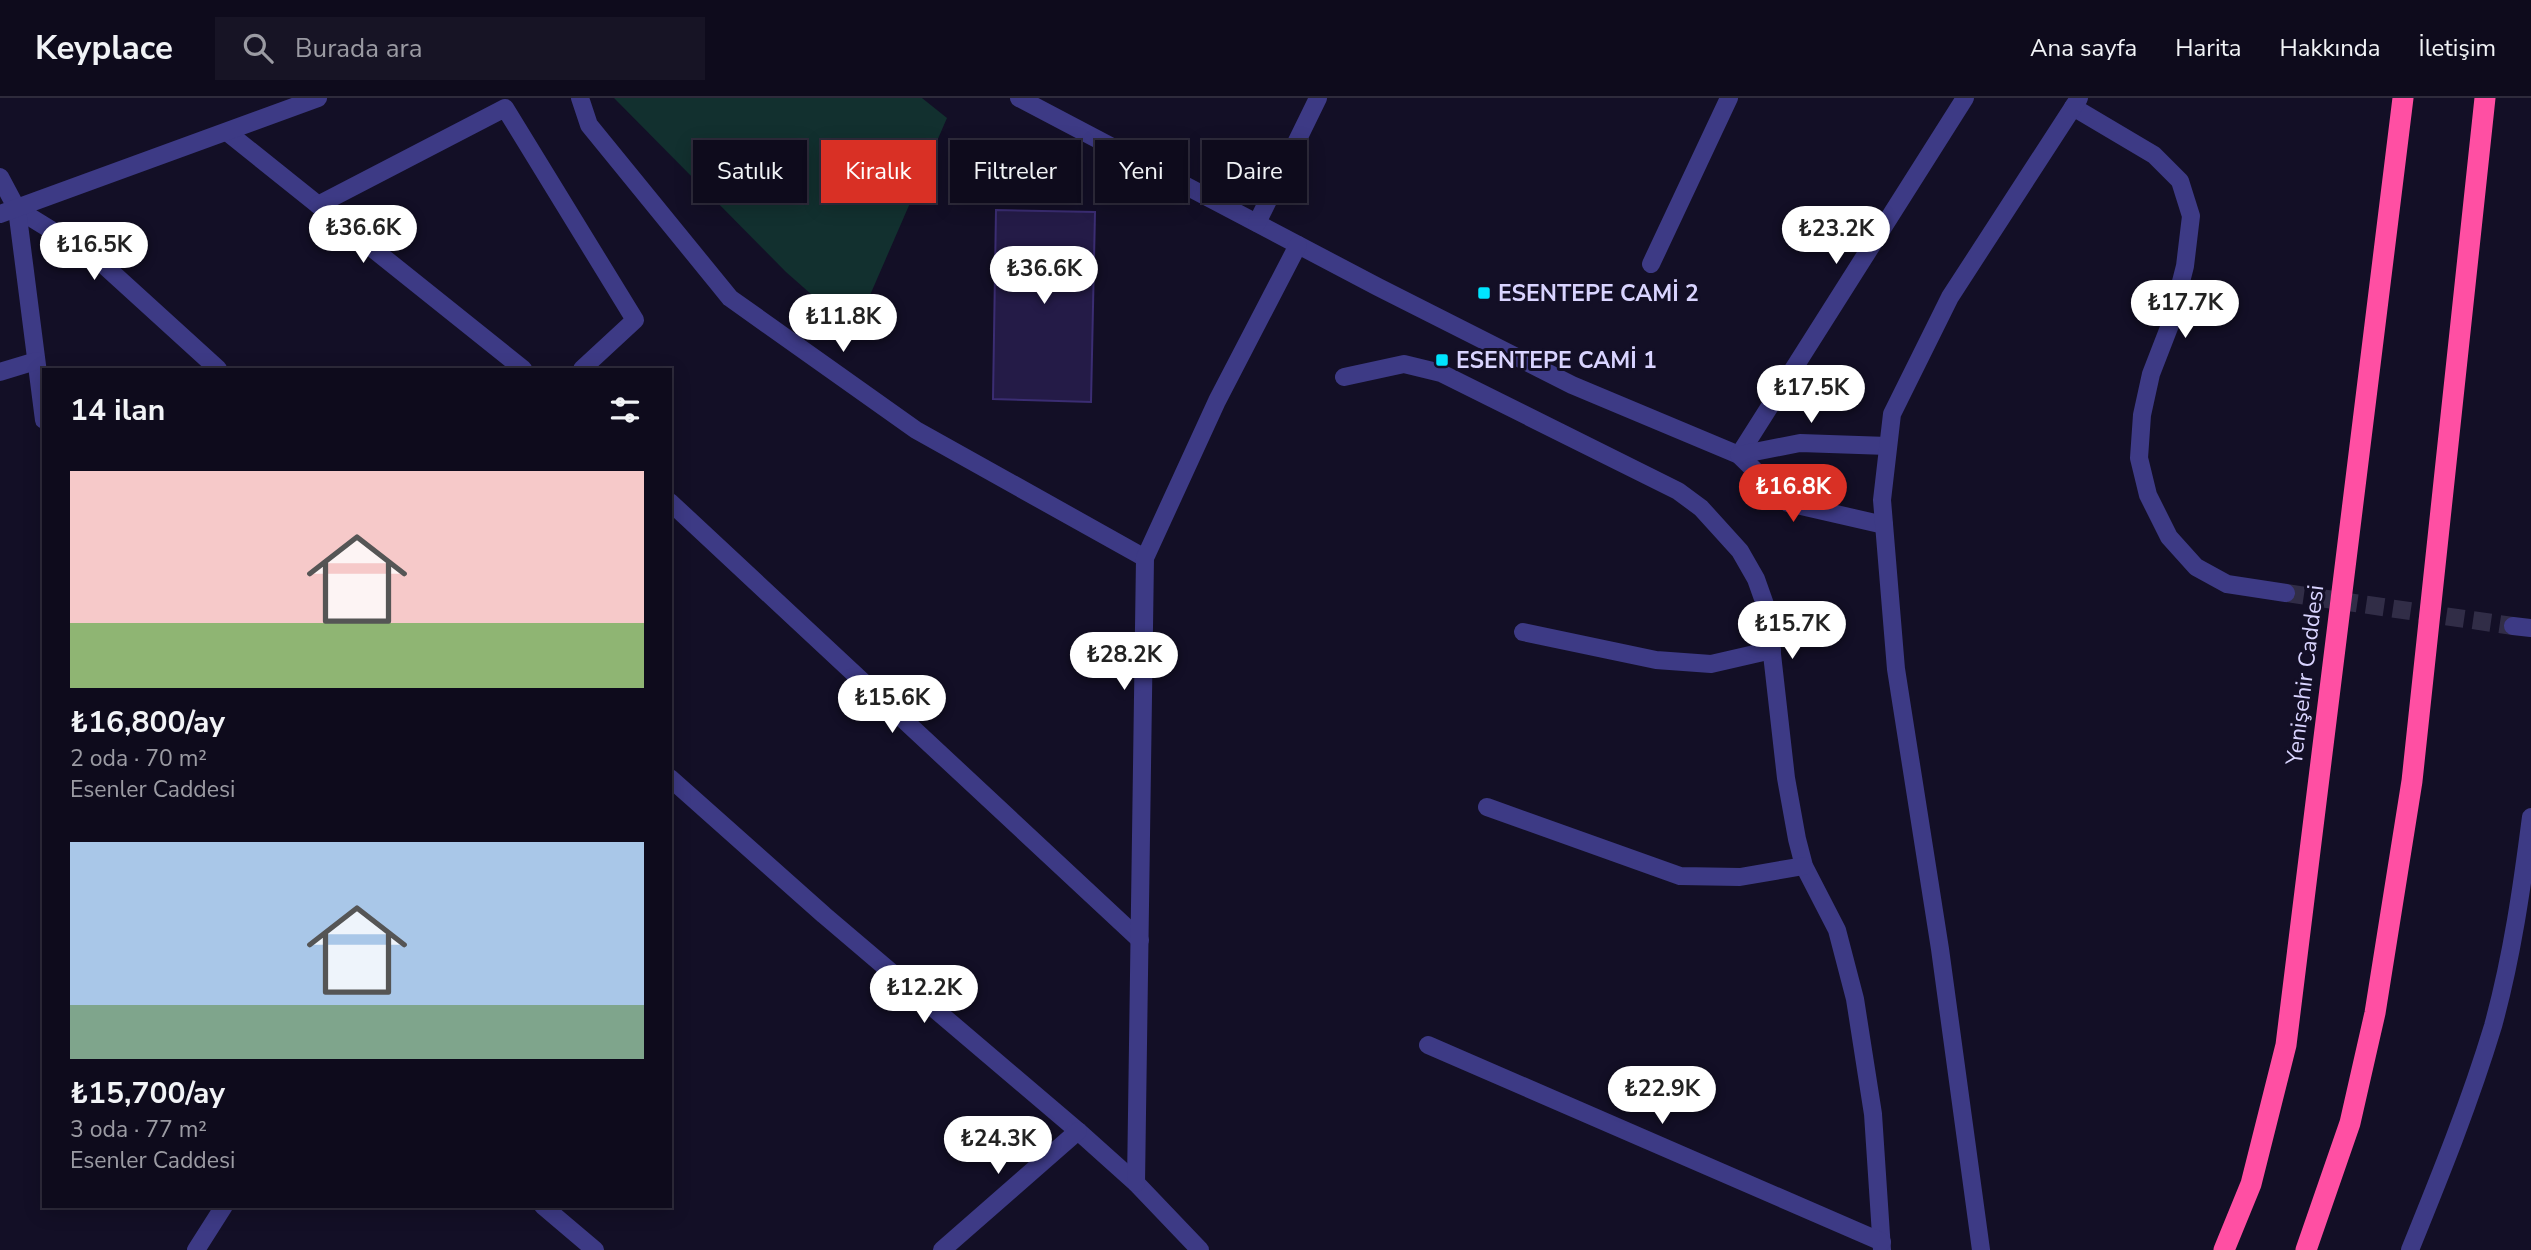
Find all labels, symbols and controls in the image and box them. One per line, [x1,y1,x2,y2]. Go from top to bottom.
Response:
search box [215,17,705,80]
text: Keyplace [35,26,173,71]
icon: search [239,29,277,67]
text: Burada ara [295,31,422,66]
text: Ana sayfa [2030,32,2137,64]
text: Harita [2175,32,2242,64]
text: Hakkında [2280,32,2380,64]
text: İletişim [2418,32,2496,64]
chip: Satılık [693,140,807,203]
chip: Kiralık [821,140,936,203]
chip: Filtreler [950,140,1081,203]
chip: Yeni [1095,140,1188,203]
chip: Daire [1202,140,1307,203]
pin: ₺36.6K [306,206,420,265]
pin: ₺23.2K [1779,206,1893,266]
text: ₺36.6K [325,212,401,243]
text: ₺23.2K [1798,213,1874,244]
pin: ₺16.5K [37,222,151,282]
text: ₺16.5K [56,229,132,260]
pin: ₺36.6K [987,246,1101,306]
text: ₺36.6K [1006,253,1082,284]
place label: ESENTEPE CAMİ 2 [1498,278,1699,309]
pin: ₺17.7K [2128,280,2242,340]
marker: ESENTEPE CAMİ 2 [1476,285,1492,301]
text: ₺17.7K [2147,287,2223,318]
pin: ₺11.8K [786,294,900,354]
text: ₺11.8K [805,301,881,332]
place label: ESENTEPE CAMİ 1 [1456,345,1657,376]
marker: ESENTEPE CAMİ 1 [1434,352,1450,368]
pin: ₺17.5K [1754,366,1868,425]
text: ₺17.5K [1773,372,1849,403]
text: 14 ilan [70,390,165,431]
icon: filters [606,391,644,429]
pin: ₺16.8K [1736,464,1850,524]
text: ₺16.8K [1755,471,1831,502]
icon: home [294,516,420,642]
street label: Yenişehir Caddesi [2278,583,2331,768]
pin: ₺15.7K [1735,602,1849,661]
text: ₺15.7K [1754,608,1830,639]
pin: ₺28.2K [1067,632,1181,692]
text: ₺28.2K [1086,639,1162,670]
pin: ₺15.6K [835,676,949,735]
text: ₺15.6K [854,682,930,713]
text: ₺16,800/ay [70,702,225,743]
text: 2 oda · 70 m² [70,743,207,774]
text: Esenler Caddesi [70,774,235,805]
icon: home [294,887,420,1013]
pin: ₺12.2K [867,965,981,1025]
text: ₺12.2K [886,972,962,1003]
pin: ₺22.9K [1605,1066,1719,1126]
text: ₺15,700/ay [70,1073,225,1114]
text: ₺22.9K [1624,1073,1700,1104]
text: 3 oda · 77 m² [70,1114,207,1145]
pin: ₺24.3K [941,1116,1055,1176]
text: ₺24.3K [960,1123,1036,1154]
text: Esenler Caddesi [70,1145,235,1176]

